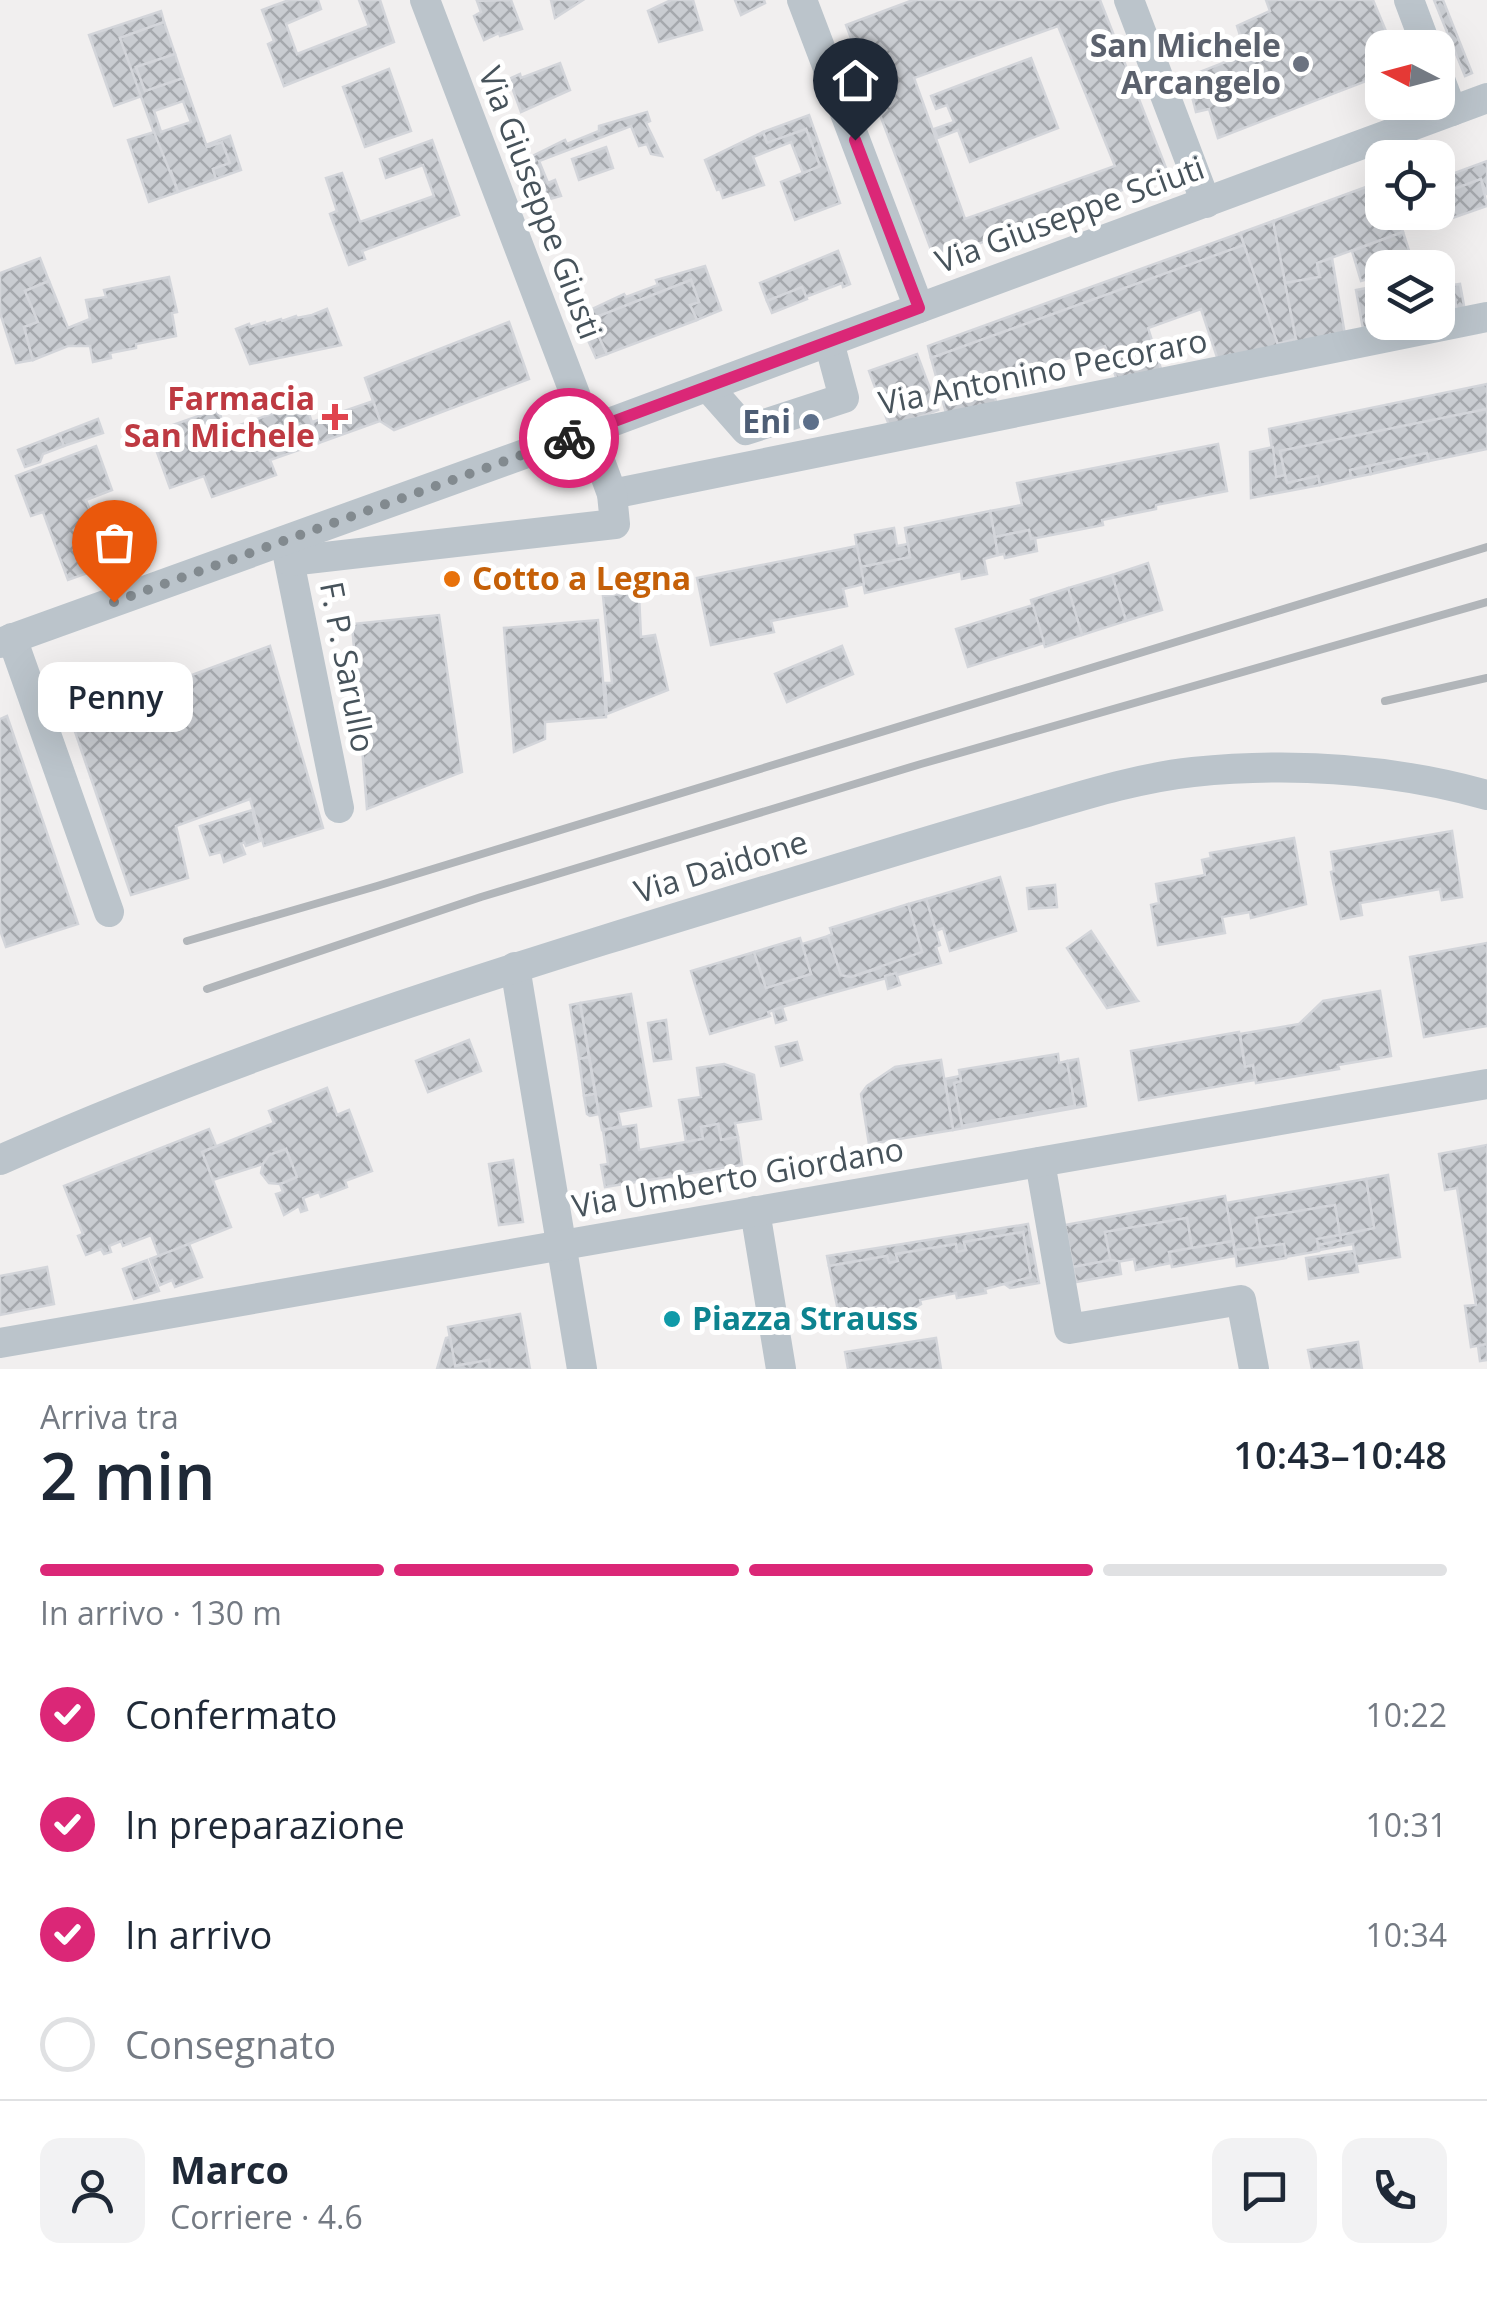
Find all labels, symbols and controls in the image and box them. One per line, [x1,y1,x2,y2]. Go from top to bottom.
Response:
place label: San Michele Arcangelo [1090,23,1281,103]
north arrow [1365,30,1455,120]
map controls [1365,30,1455,340]
pin [813,38,898,141]
icon: home [828,53,883,108]
marker: San Michele Arcangelo [1290,53,1312,75]
street label: Via Giuseppe Giusti [470,60,613,345]
button: locate [1365,140,1455,230]
street label: Via Giuseppe Sciuti [929,145,1210,282]
button: layers [1365,250,1455,340]
street label: Via Antonino Pecoraro [875,318,1211,423]
place label: Farmacia San Michele [124,376,315,456]
courier [519,388,619,488]
place label: Eni [742,399,791,442]
marker: Farmacia San Michele [324,406,346,428]
icon: bike [542,411,597,466]
marker: Eni [800,411,822,433]
pin [72,500,157,603]
icon: bag [87,515,142,570]
place label: Cotto a Legna [472,556,691,599]
marker: Cotto a Legna [441,568,463,590]
street label: F. P. Sarullo [311,578,386,756]
callout: Penny [36,662,192,732]
text: Penny [68,675,163,718]
street label: Via Daidone [629,819,812,912]
street label: Via Umberto Giordano [569,1126,907,1227]
place label: Piazza Strauss [692,1296,918,1339]
marker: Piazza Strauss [661,1308,683,1330]
text: Arriva tra [40,1395,179,1438]
text: 10:43–10:48 [1233,1428,1447,1480]
text: 2 min [40,1431,215,1519]
text: In arrivo · 130 m [40,1591,282,1634]
icon: check [40,1687,95,1742]
text: Confermato [125,1688,337,1740]
text: 10:22 [1365,1693,1447,1736]
icon: check [40,1797,95,1852]
text: In preparazione [125,1798,405,1850]
text: 10:31 [1365,1803,1447,1846]
icon: check [40,1907,95,1962]
text: In arrivo [125,1908,272,1960]
text: 10:34 [1365,1913,1447,1956]
text: Consegnato [125,2018,336,2070]
button: person [40,2138,145,2243]
button: chat [1212,2138,1317,2243]
button: phone [1342,2138,1447,2243]
text: Marco [170,2143,289,2195]
text: Corriere · 4.6 [170,2195,363,2238]

